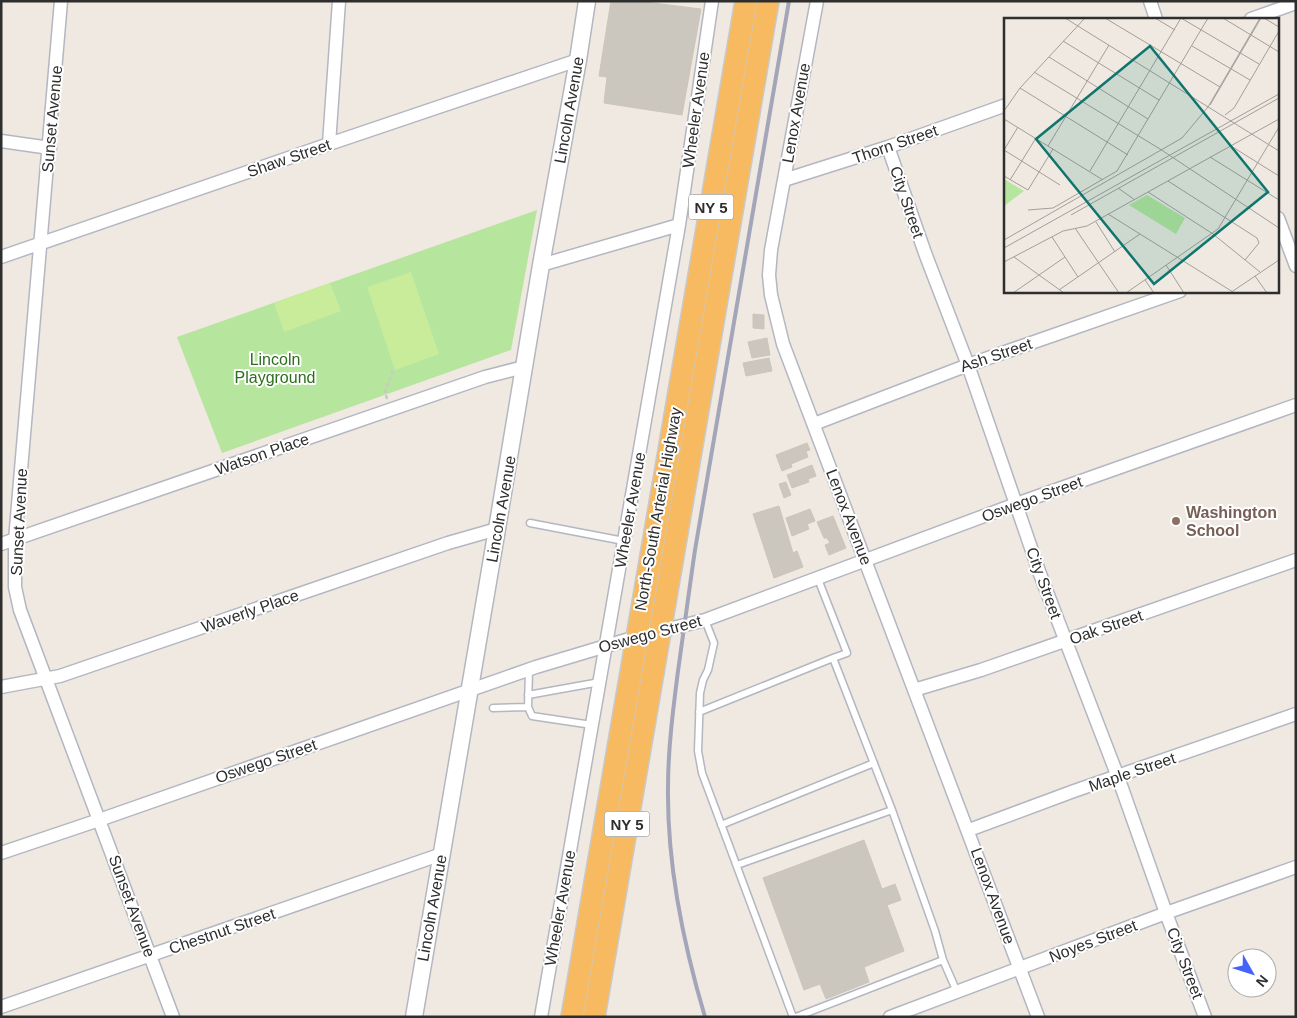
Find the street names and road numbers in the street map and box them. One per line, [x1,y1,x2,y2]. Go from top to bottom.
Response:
street label: Wheeler Avenue [679,51,713,169]
street label: Lincoln Avenue [551,55,587,165]
street label: Lenox Avenue [779,62,813,164]
street label: Sunset Avenue [39,65,65,173]
street label: Thorn Street [850,121,940,167]
street label: Shaw Street [245,136,333,180]
street label: City Street [887,164,927,241]
road number: NY 5 [688,194,734,220]
street label: Ash Street [958,335,1035,375]
street label: North-South Arterial Highway [632,406,684,612]
street label: Watson Place [213,430,311,478]
street label: Wheeler Avenue [611,451,649,569]
street label: Lincoln Avenue [483,454,519,564]
street label: Lenox Avenue [823,467,875,567]
street label: Sunset Avenue [8,468,30,576]
street label: Oswego Street [979,473,1085,525]
street label: City Street [1023,545,1065,622]
street label: Waverly Place [199,586,301,636]
street label: Oak Street [1067,606,1145,647]
street label: Oswego Street [597,612,704,656]
street label: Oswego Street [213,736,319,786]
street label: Maple Street [1086,749,1178,795]
road number: NY 5 [604,812,650,836]
street label: Lenox Avenue [968,846,1018,947]
street label: Wheeler Avenue [541,849,579,967]
street label: Sunset Avenue [106,853,158,959]
street label: Lincoln Avenue [414,853,450,963]
street label: Chestnut Street [167,905,278,957]
street label: Noyes Street [1047,916,1140,966]
street label: City Street [1164,925,1207,1001]

